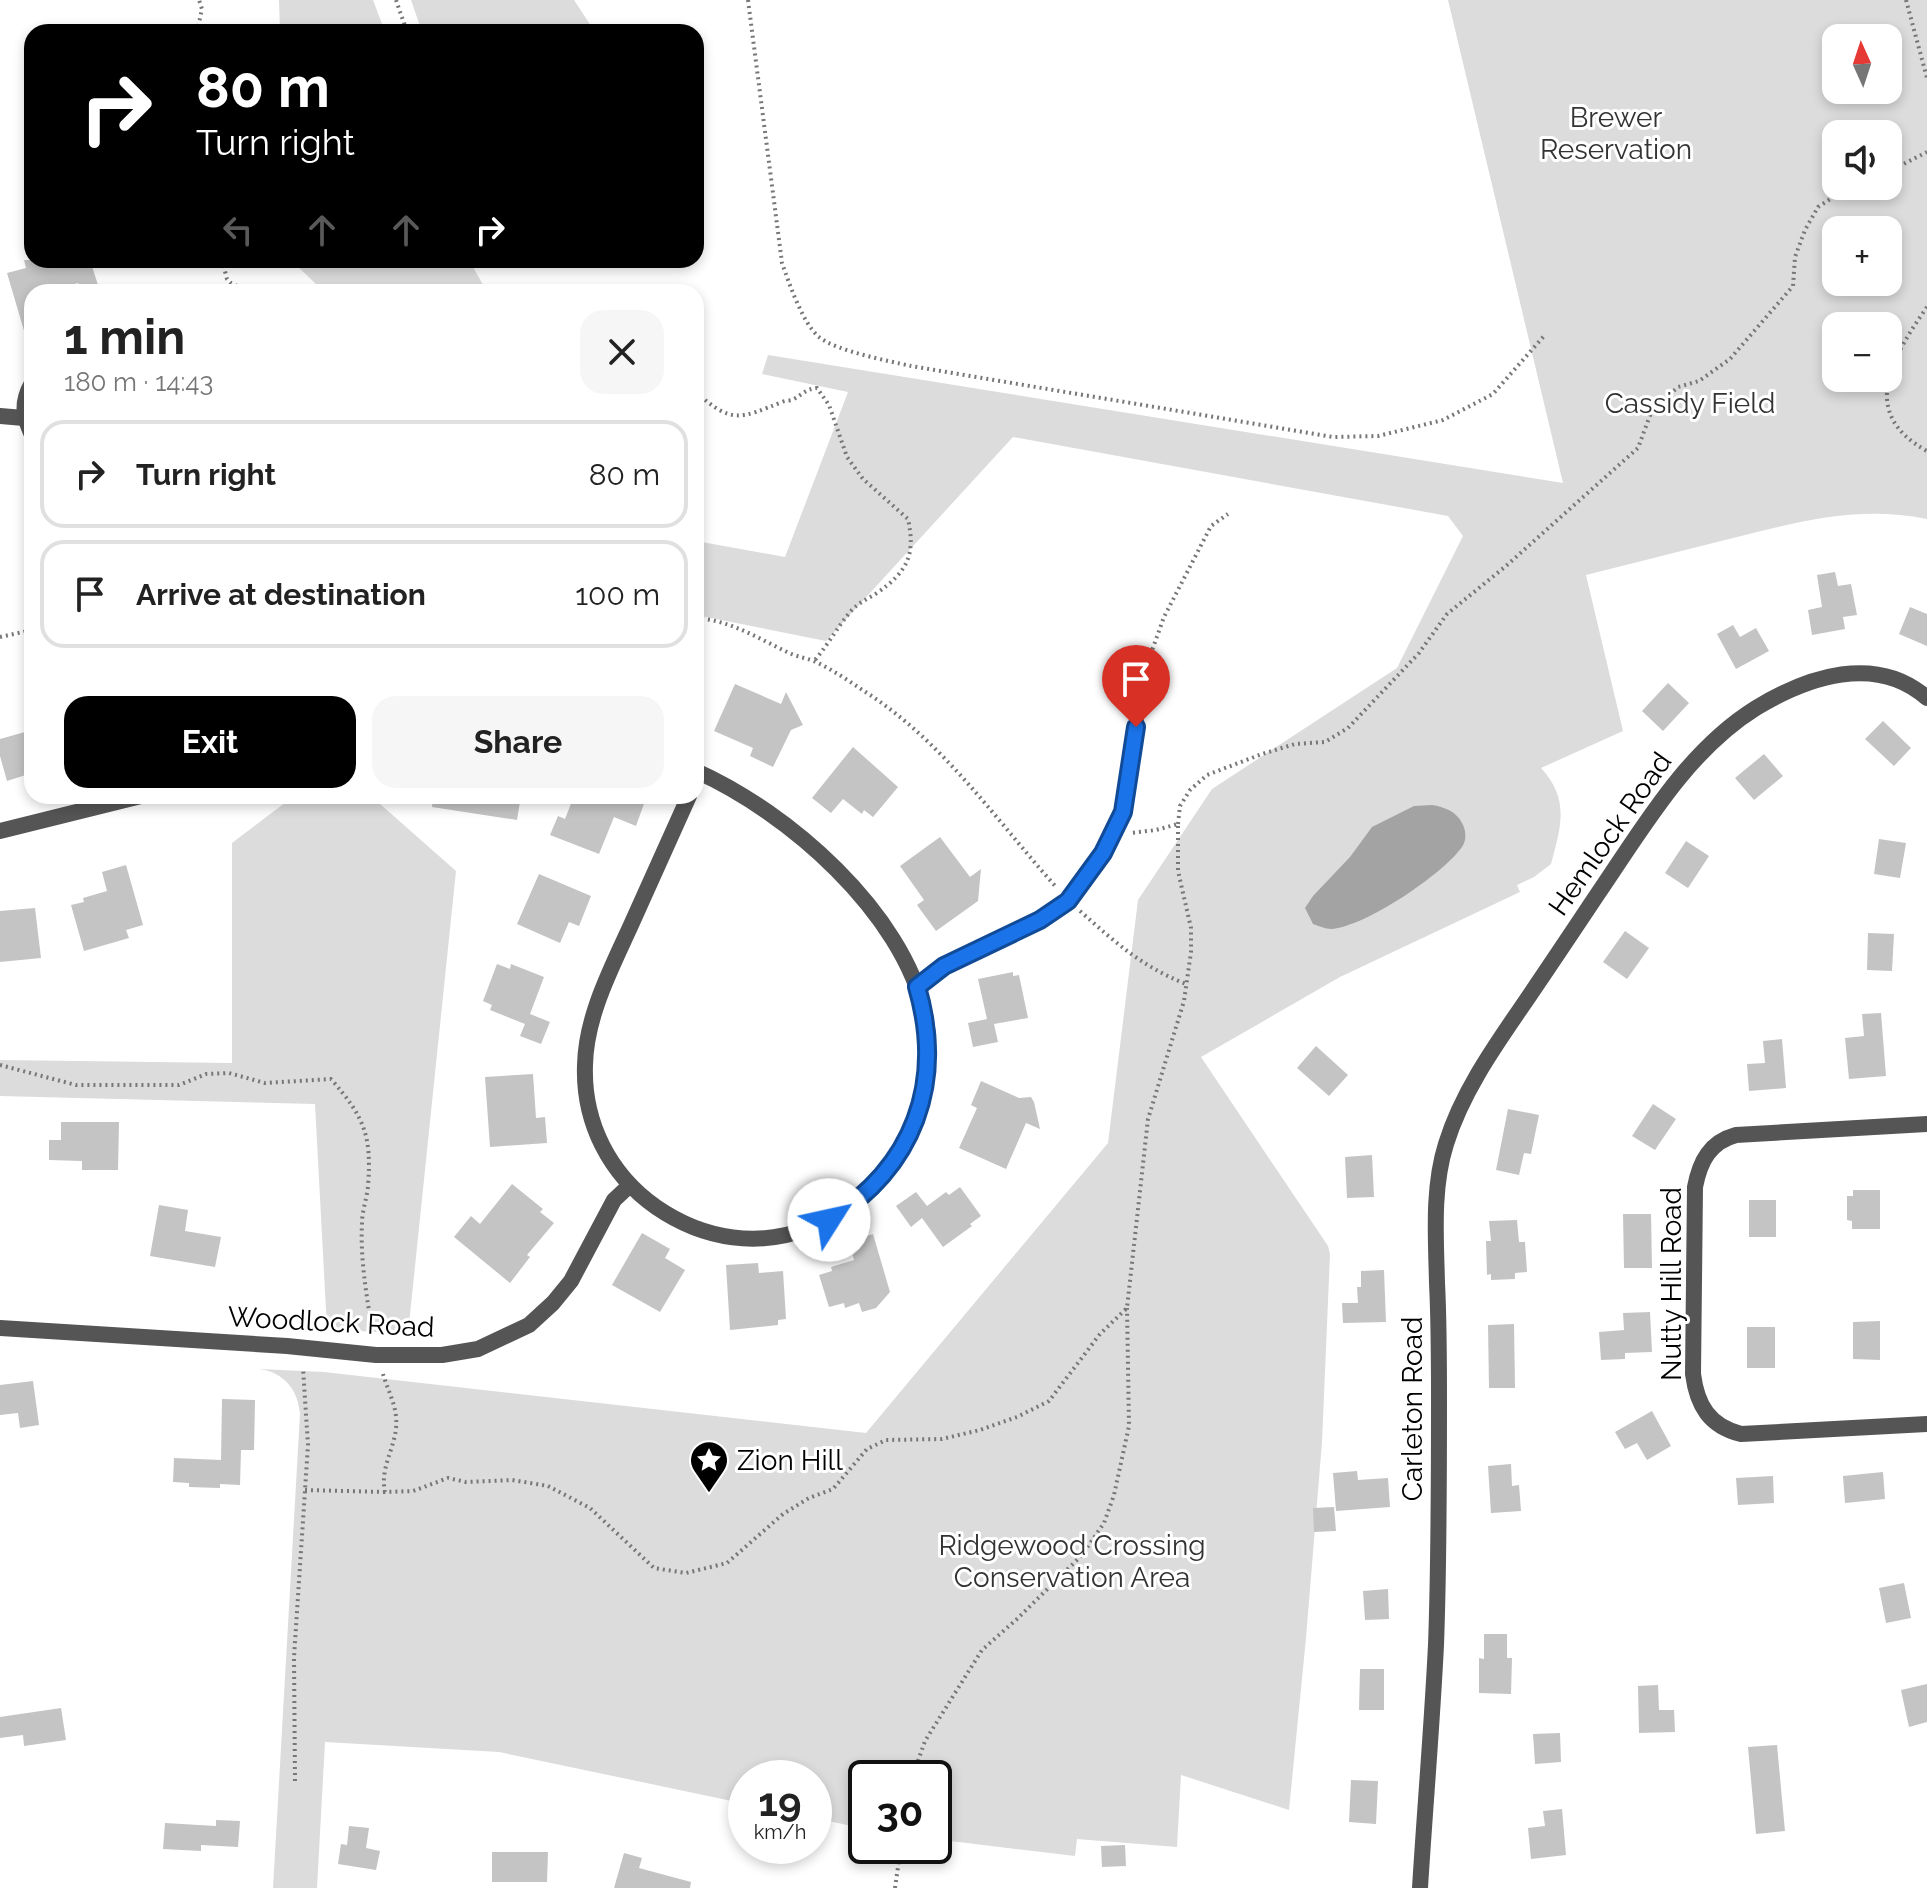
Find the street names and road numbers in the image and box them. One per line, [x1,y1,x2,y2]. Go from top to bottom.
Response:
street label: Hemlock Road [1542,746,1678,922]
street label: Nutty Hill Road [1655,1187,1688,1381]
street label: Woodlock Road [227,1300,435,1344]
street label: Carleton Road [1396,1317,1429,1501]

